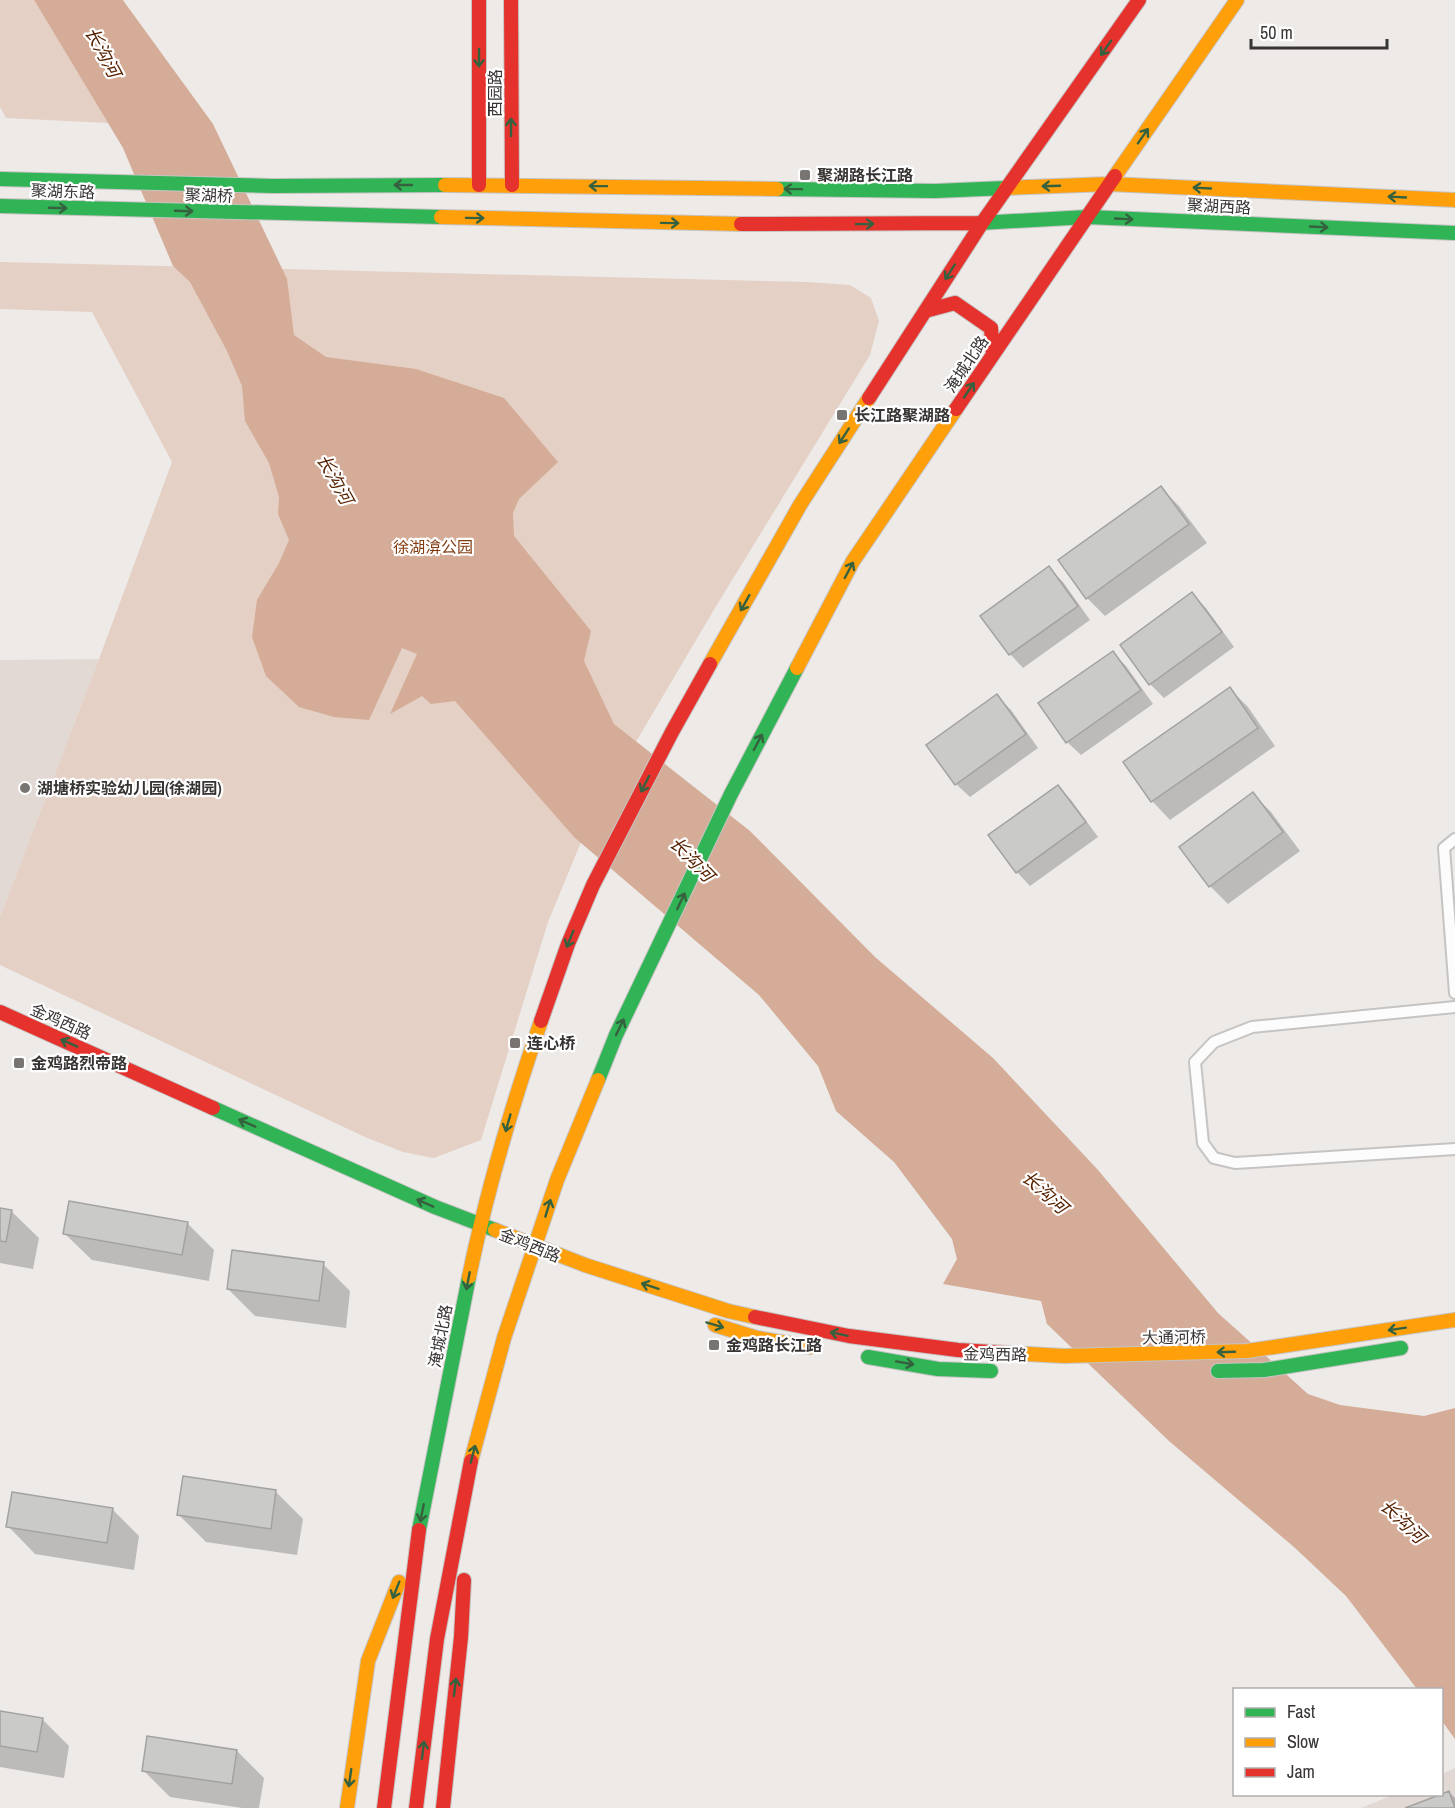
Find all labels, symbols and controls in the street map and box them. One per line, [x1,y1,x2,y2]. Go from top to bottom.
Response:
scale bar [1251,12,1388,50]
text: 50 m [1260,20,1293,45]
water label: 长沟河 [79,22,128,84]
one-way arrow [1100,39,1112,55]
one-way arrow [473,48,485,68]
street label: 西园路 [484,69,506,117]
one-way arrow [505,117,517,137]
one-way arrow [1137,128,1149,144]
place label: 聚湖路长江路 [817,164,913,186]
marker: 聚湖路长江路 [798,168,812,182]
street label: 聚湖东路 [31,179,95,203]
one-way arrow [393,179,413,191]
one-way arrow [588,180,608,192]
one-way arrow [1041,180,1061,192]
one-way arrow [1192,182,1212,193]
street label: 聚湖桥 [185,183,233,207]
one-way arrow [783,183,803,195]
one-way arrow [1387,191,1407,202]
street label: 聚湖西路 [1186,193,1252,219]
one-way arrow [48,202,68,213]
one-way arrow [174,205,194,217]
one-way arrow [465,213,485,224]
one-way arrow [1114,213,1134,224]
one-way arrow [660,217,680,229]
one-way arrow [855,218,875,230]
one-way arrow [1308,222,1328,233]
one-way arrow [944,263,956,280]
street label: 淹城北路 [939,331,993,397]
one-way arrow [963,382,975,399]
place label: 长江路聚湖路 [854,404,950,426]
marker: 长江路聚湖路 [835,408,849,422]
one-way arrow [838,427,850,444]
water label: 长沟河 [311,449,360,511]
park label: 徐湖渰公园 [393,536,473,558]
one-way arrow [843,561,855,579]
one-way arrow [738,594,750,611]
one-way arrow [753,734,765,752]
one-way arrow [639,774,651,792]
place label: 湖塘桥实验幼儿园(徐湖园) [37,777,222,799]
marker: 湖塘桥实验幼儿园(徐湖园) [18,781,32,795]
water label: 长沟河 [664,831,722,889]
one-way arrow [676,892,688,910]
one-way arrow [564,929,575,948]
street label: 金鸡西路 [27,998,95,1044]
one-way arrow [615,1018,627,1036]
place label: 连心桥 [526,1032,576,1054]
marker: 连心桥 [508,1036,522,1050]
one-way arrow [60,1037,79,1048]
place label: 金鸡路烈帝路 [31,1052,127,1074]
marker: 金鸡路烈帝路 [12,1056,26,1070]
one-way arrow [502,1114,513,1133]
one-way arrow [238,1117,256,1128]
water label: 长沟河 [1017,1165,1076,1221]
one-way arrow [416,1197,434,1208]
one-way arrow [544,1199,555,1218]
street label: 金鸡西路 [496,1223,564,1267]
one-way arrow [462,1270,473,1290]
one-way arrow [641,1280,660,1291]
street label: 淹城北路 [423,1302,457,1370]
one-way arrow [705,1320,724,1331]
one-way arrow [1388,1324,1408,1335]
street label: 大通河桥 [1142,1325,1206,1349]
one-way arrow [829,1328,849,1339]
place label: 金鸡路长江路 [726,1334,822,1356]
marker: 金鸡路长江路 [707,1338,721,1352]
street label: 金鸡西路 [963,1342,1027,1366]
one-way arrow [1216,1347,1236,1358]
one-way arrow [895,1358,915,1369]
one-way arrow [467,1445,479,1464]
water label: 长沟河 [1375,1493,1433,1551]
one-way arrow [416,1503,427,1522]
one-way arrow [390,1580,401,1598]
one-way arrow [450,1678,461,1698]
legend [1233,1688,1443,1796]
text: Fast [1287,1699,1315,1724]
text: Slow [1287,1729,1319,1754]
one-way arrow [417,1740,428,1760]
text: Jam [1287,1759,1315,1784]
one-way arrow [344,1768,355,1787]

